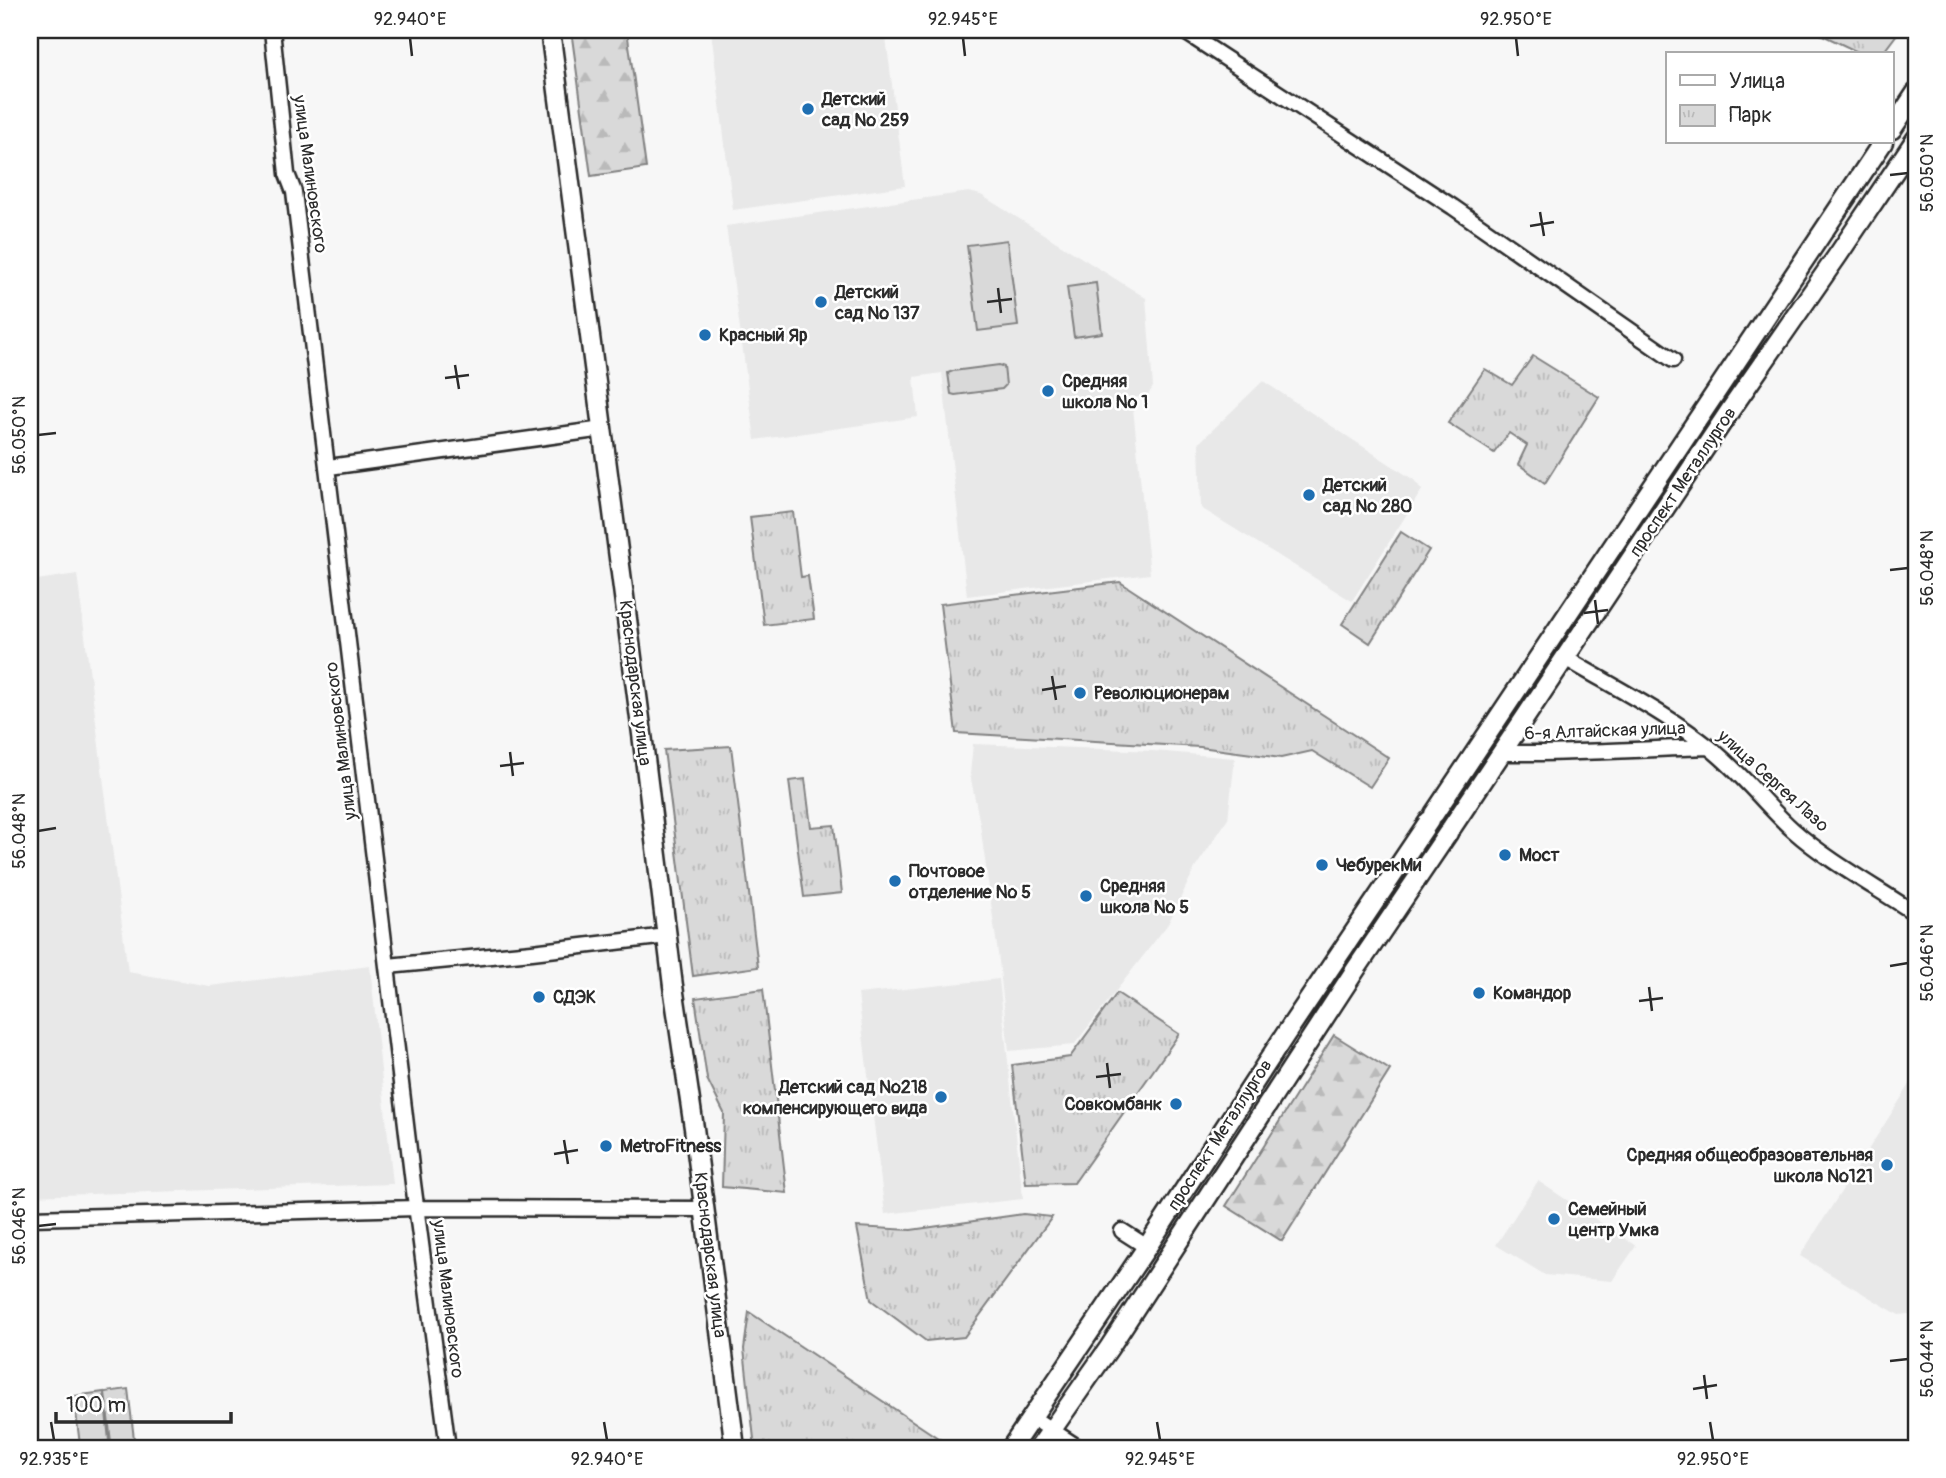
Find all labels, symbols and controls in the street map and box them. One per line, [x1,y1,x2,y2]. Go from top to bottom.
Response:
text: 92.940°E [374,8,446,31]
text: 92.945°E [928,8,998,31]
text: 92.950°E [1480,8,1552,31]
legend [1666,52,1894,144]
text: Улица [1729,68,1785,95]
place label: Детский сад № 259 [821,88,909,132]
street label: улица Малиновского [287,93,332,255]
marker: Детский сад № 259 [800,101,816,117]
text: Парк [1729,102,1772,129]
text: 56.050°N [1916,134,1939,212]
place label: Детский сад № 137 [834,281,920,325]
marker: Детский сад № 137 [813,294,829,310]
place label: Красный Яр [719,324,808,347]
marker: Красный Яр [697,327,713,343]
place label: Средняя школа № 1 [1062,370,1148,414]
marker: Средняя школа № 1 [1040,383,1056,399]
text: 56.050°N [8,396,31,474]
street label: проспект Металлургов [1624,403,1742,561]
place label: Детский сад № 280 [1322,474,1412,518]
marker: Детский сад № 280 [1301,487,1317,503]
text: 56.048°N [1916,530,1939,606]
street label: Краснодарская улица [613,599,657,767]
street label: улица Малиновского [320,660,362,822]
place label: Революционерам [1094,682,1230,705]
marker: Революционерам [1072,685,1088,701]
street label: 6-я Алтайская улица [1524,717,1686,745]
street label: улица Сергея Лазо [1712,724,1834,837]
text: 56.048°N [8,793,31,869]
place label: Мост [1519,844,1560,867]
marker: Мост [1497,847,1513,863]
place label: ЧебурекМи [1336,854,1421,877]
marker: ЧебурекМи [1314,857,1330,873]
place label: Почтовое отделение № 5 [908,860,1031,904]
marker: Почтовое отделение № 5 [887,873,903,889]
place label: Средняя школа № 5 [1100,875,1189,919]
marker: Средняя школа № 5 [1078,888,1094,904]
text: 56.046°N [1916,924,1939,1002]
place label: Командор [1493,982,1572,1005]
marker: Командор [1471,985,1487,1001]
place label: СДЭК [553,986,596,1009]
marker: СДЭК [531,989,547,1005]
street label: проспект Металлургов [1163,1055,1277,1215]
place label: Детский сад №218 компенсирующего вида [743,1076,928,1120]
marker: Детский сад №218 компенсирующего вида [933,1089,949,1105]
place label: Совкомбанк [1065,1093,1162,1116]
marker: Совкомбанк [1168,1096,1184,1112]
place label: MetroFitness [620,1135,722,1158]
marker: MetroFitness [598,1138,614,1154]
place label: Средняя общеобразовательная школа №121 [1627,1144,1873,1188]
marker: Средняя общеобразовательная школа №121 [1879,1157,1895,1173]
street label: Краснодарская улица [688,1171,732,1339]
text: 56.046°N [8,1187,31,1265]
place label: Семейный центр Умка [1568,1198,1660,1242]
marker: Семейный центр Умка [1546,1211,1562,1227]
street label: улица Малиновского [427,1218,469,1380]
text: 56.044°N [1916,1320,1939,1398]
scale bar [56,1380,231,1424]
text: 100 m [66,1392,126,1419]
text: 92.935°E [19,1448,89,1471]
text: 92.940°E [571,1448,643,1471]
text: 92.945°E [1125,1448,1195,1471]
text: 92.950°E [1677,1448,1749,1471]

